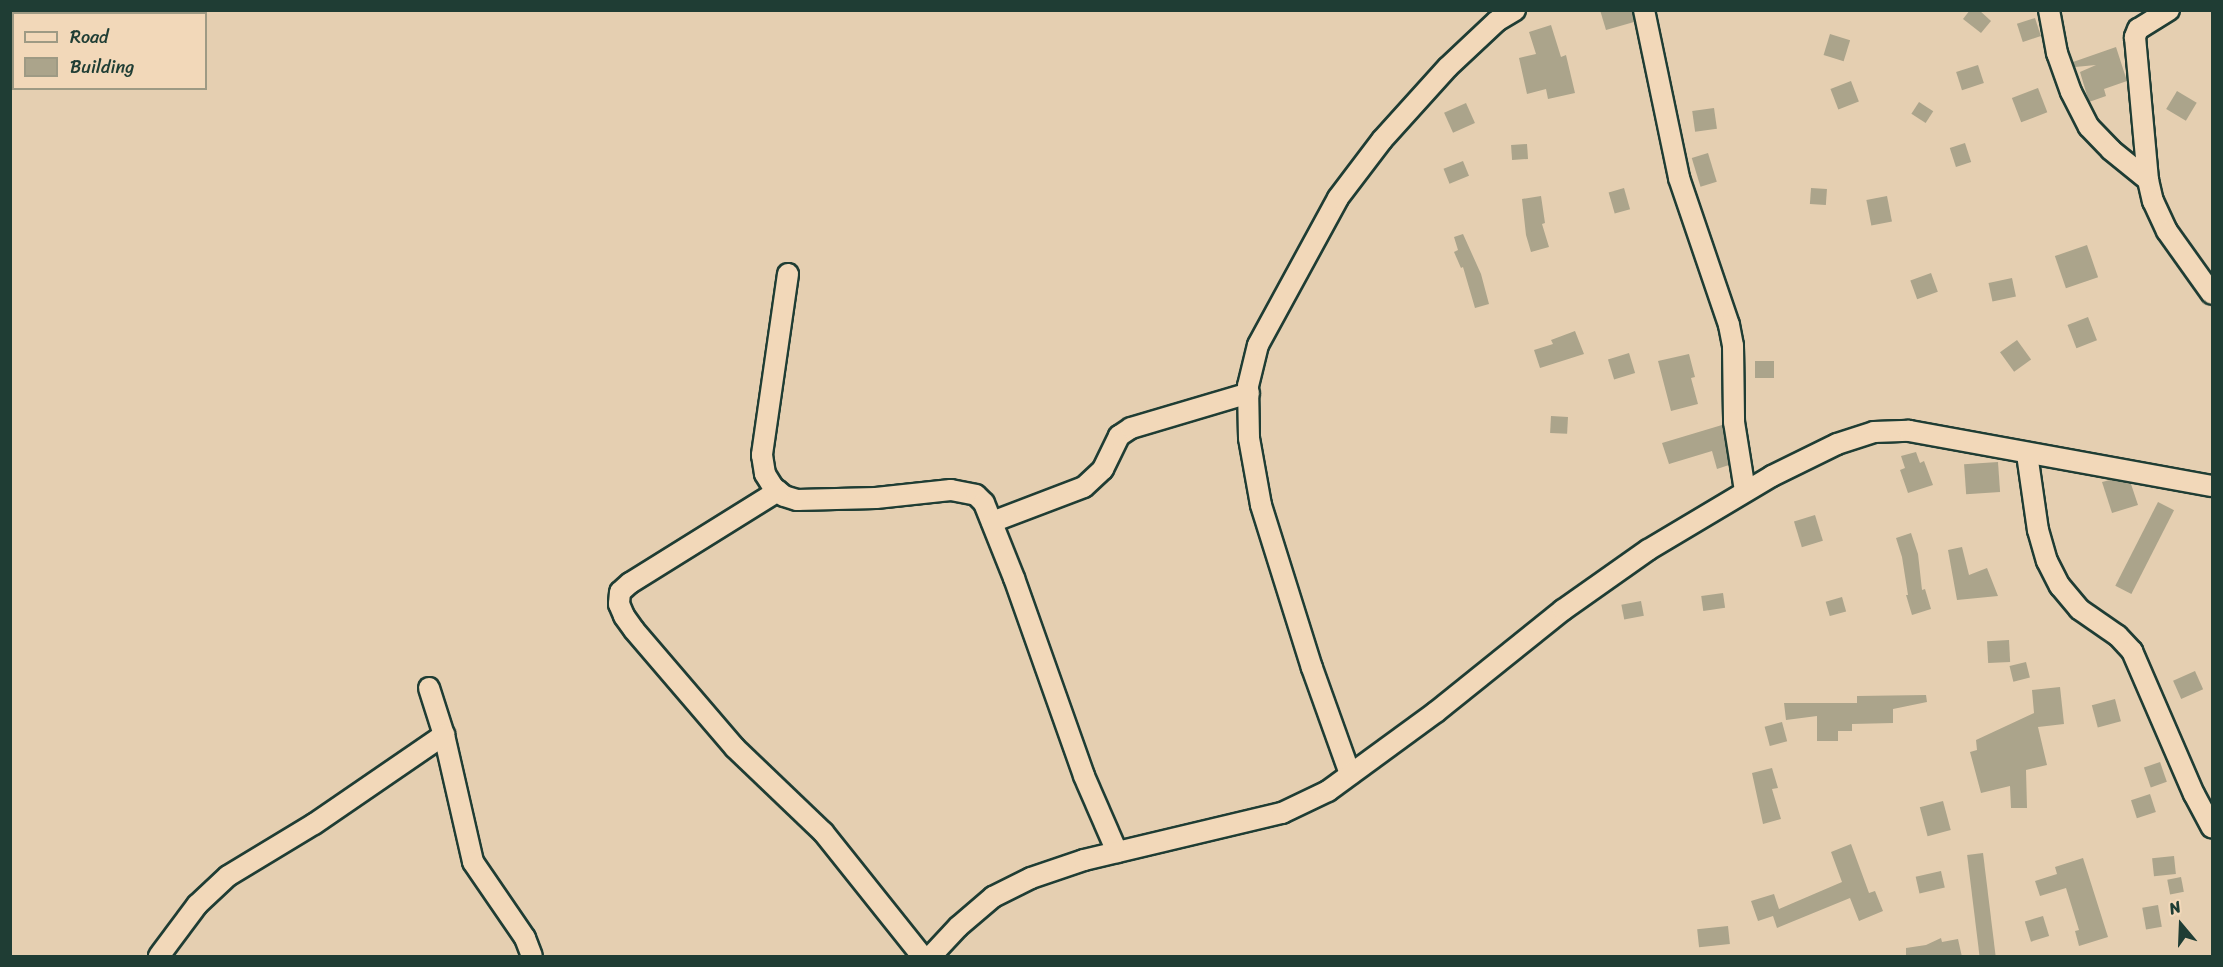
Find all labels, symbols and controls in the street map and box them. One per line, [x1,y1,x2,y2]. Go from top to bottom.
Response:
legend [12,12,207,90]
text: Road [70,21,109,53]
text: Building [70,51,134,83]
text: N [2165,892,2185,923]
north arrow [2151,895,2211,955]

